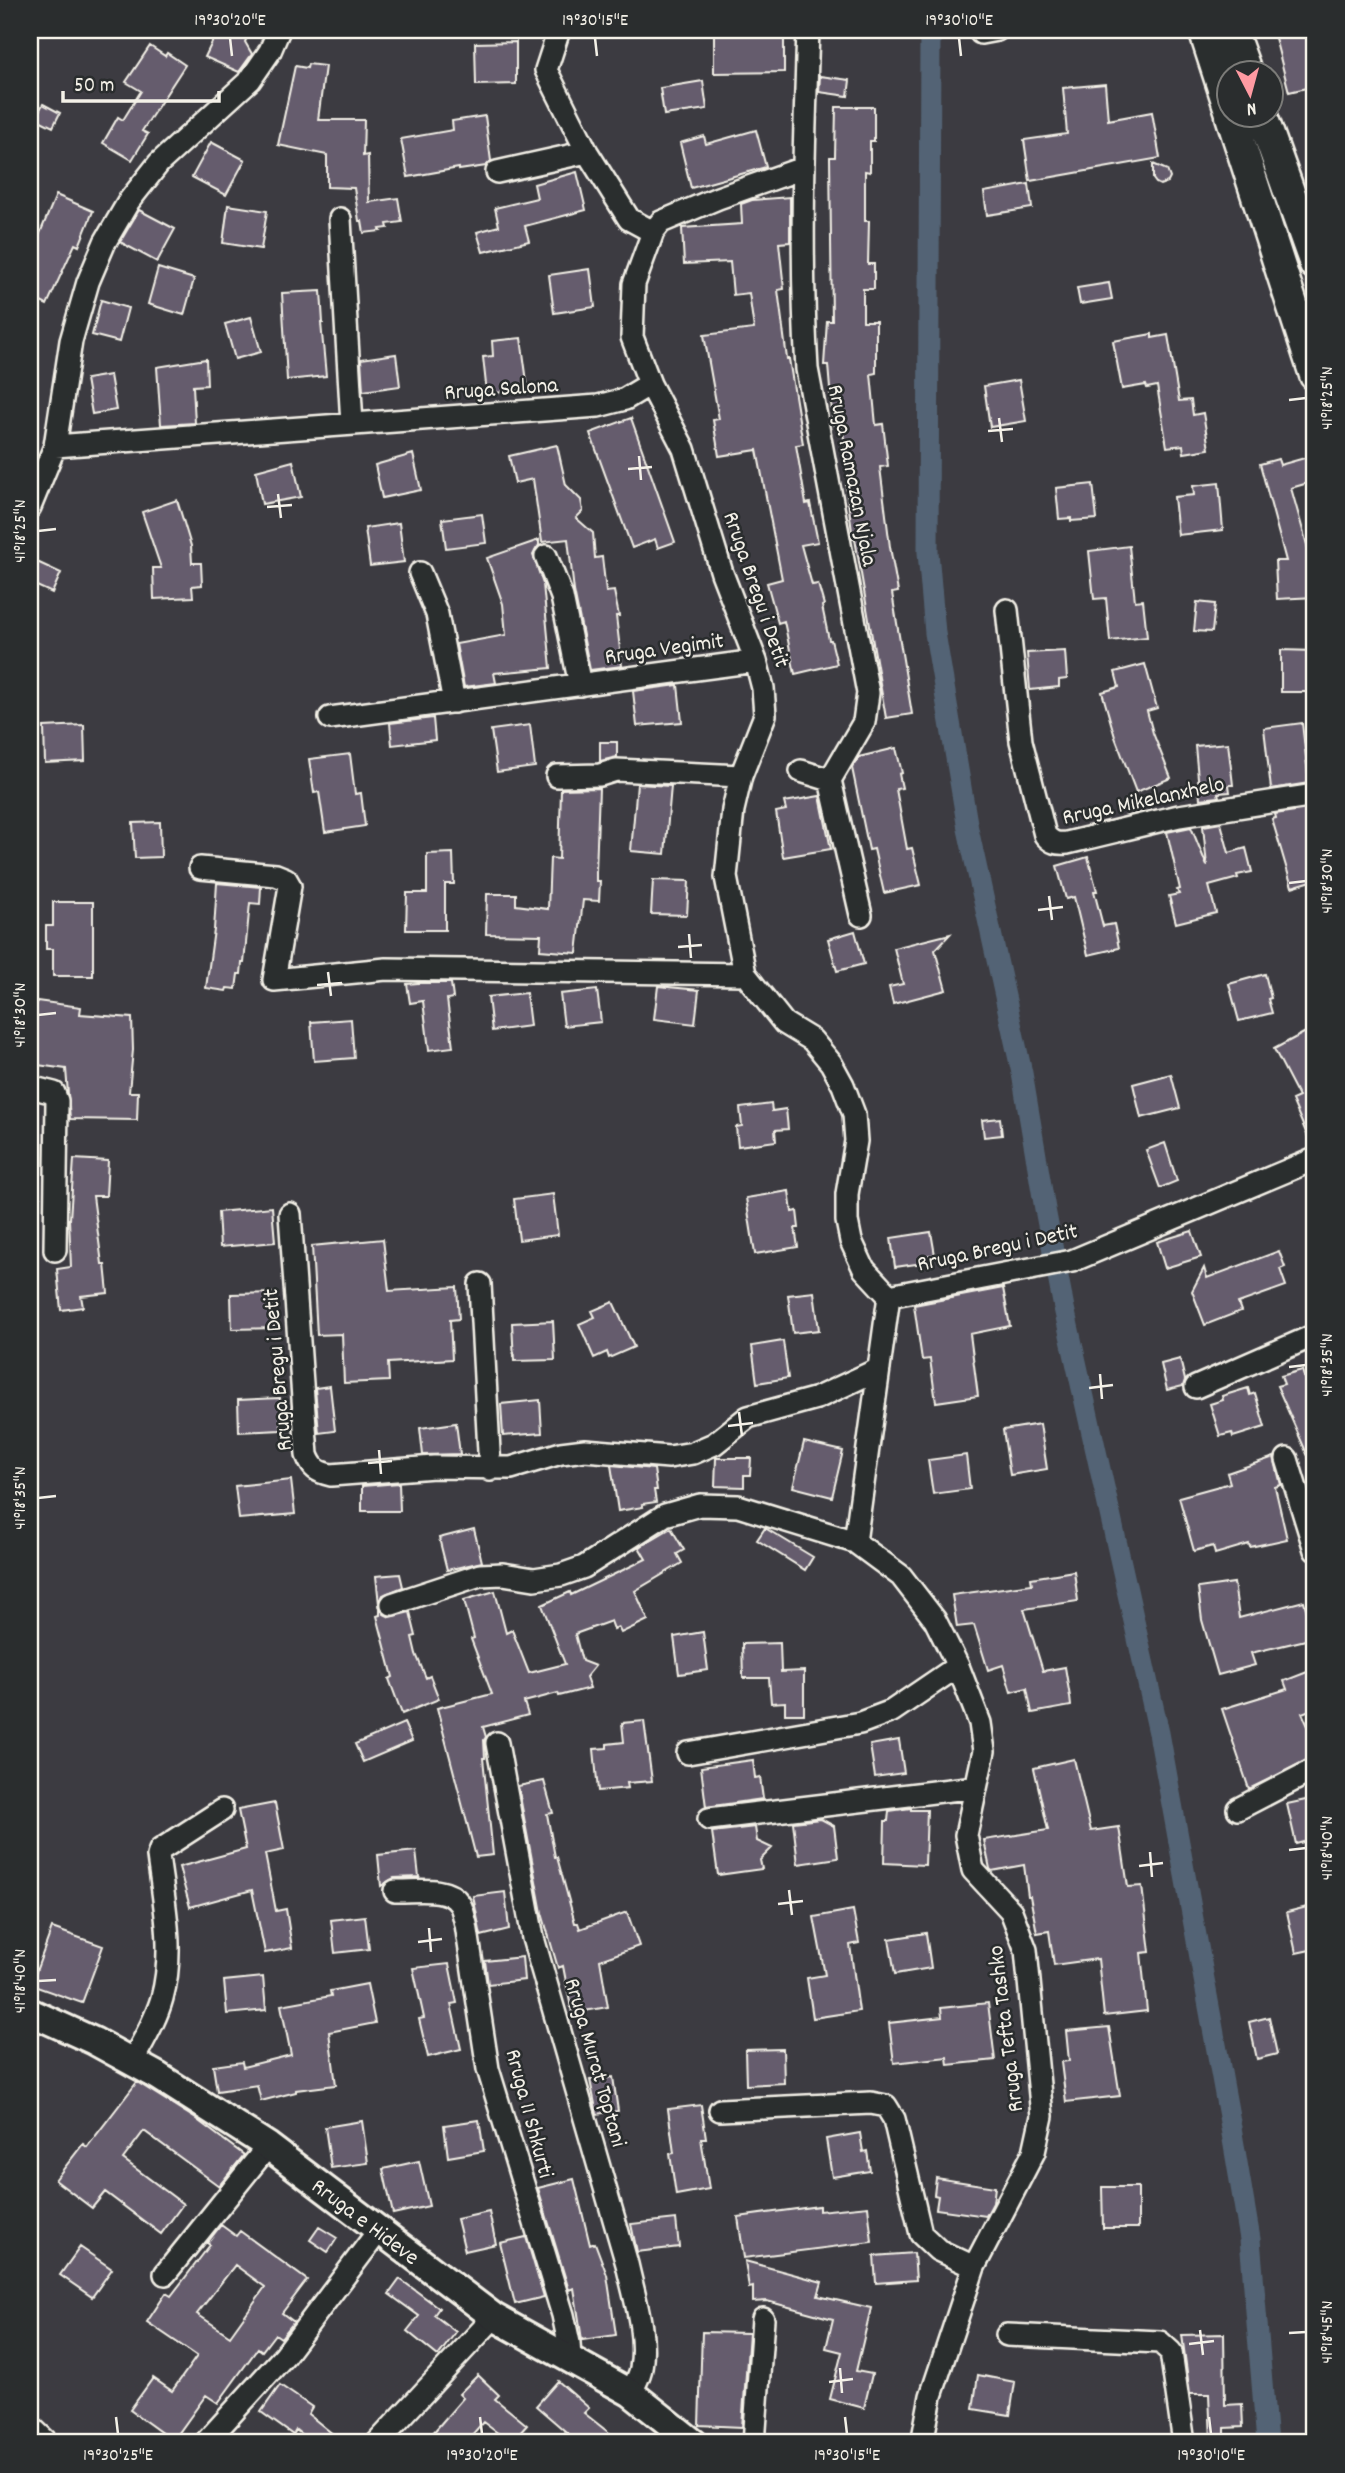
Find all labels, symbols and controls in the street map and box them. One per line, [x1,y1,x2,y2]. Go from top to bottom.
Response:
text: 19°30'20"E [194,9,266,34]
text: 19°30'15"E [562,9,628,34]
text: 19°30'10"E [925,9,993,34]
scale bar [63,60,219,104]
north arrow [1216,60,1286,130]
text: 50 m [74,72,114,102]
text: N [1245,94,1257,121]
text: 41°18'25"N [1316,366,1341,430]
street label: Rruga Salona [443,370,560,411]
street label: Rruga Ramazan Njala [817,382,885,570]
text: 41°18'25"N [9,499,34,563]
street label: Rruga Bregu i Detit [713,508,797,673]
street label: Rruga Vegimit [603,626,726,675]
street label: Rruga Mikelanxhelo [1060,769,1228,836]
text: 41°18'30"N [1316,849,1341,914]
text: 41°18'30"N [9,983,34,1048]
street label: Rruga Bregu i Detit [914,1216,1081,1283]
street label: Rruga Bregu i Detit [256,1287,303,1452]
text: 41°18'35"N [1316,1333,1341,1397]
text: 41°18'35"N [9,1466,34,1530]
text: 41°18'40"N [1316,1816,1341,1880]
street label: Rruga Tefta Tashko [981,1943,1034,2114]
text: 41°18'40"N [9,1949,34,2013]
street label: Rruga Murat Toptani [554,1975,634,2151]
street label: Rruga 11 Shkurti [495,2046,561,2182]
street label: Rruga e Hideve [303,2172,425,2275]
text: 41°18'45"N [1316,2301,1341,2364]
text: 19°30'25"E [83,2444,153,2469]
text: 19°30'20"E [446,2444,518,2469]
text: 19°30'15"E [814,2444,880,2469]
text: 19°30'10"E [1177,2444,1245,2469]

